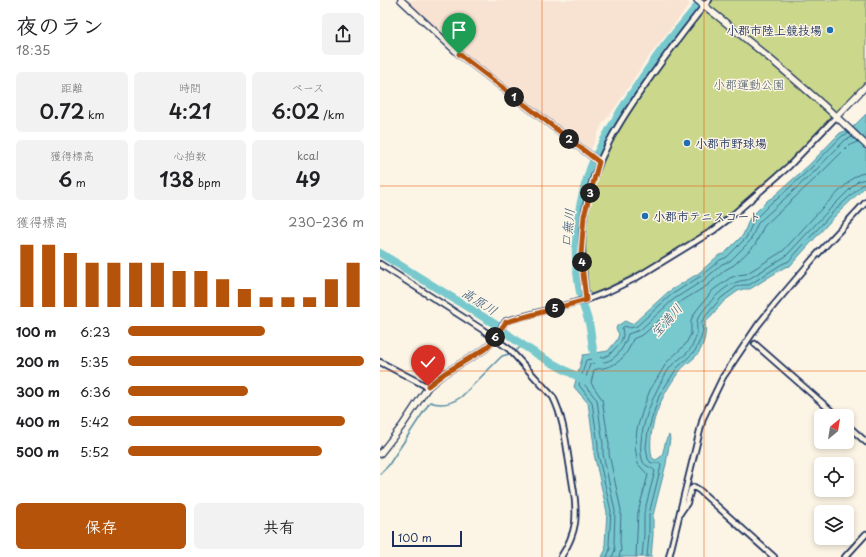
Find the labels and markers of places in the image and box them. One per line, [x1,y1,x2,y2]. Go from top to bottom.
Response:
pin [442,13,476,54]
place label: 小郡市陸上競技場 [726,21,822,39]
marker: 小郡市陸上競技場 [825,25,835,35]
pin: 1 [504,87,524,107]
pin: 2 [559,129,579,149]
place label: 小郡市野球場 [695,134,767,152]
marker: 小郡市野球場 [682,138,692,148]
pin: 3 [580,183,600,203]
place label: 小郡市テニスコート [653,207,761,225]
marker: 小郡市テニスコート [640,211,650,221]
pin: 4 [572,252,592,272]
pin: 5 [545,298,565,318]
pin: 6 [485,327,505,347]
pin [411,345,445,386]

